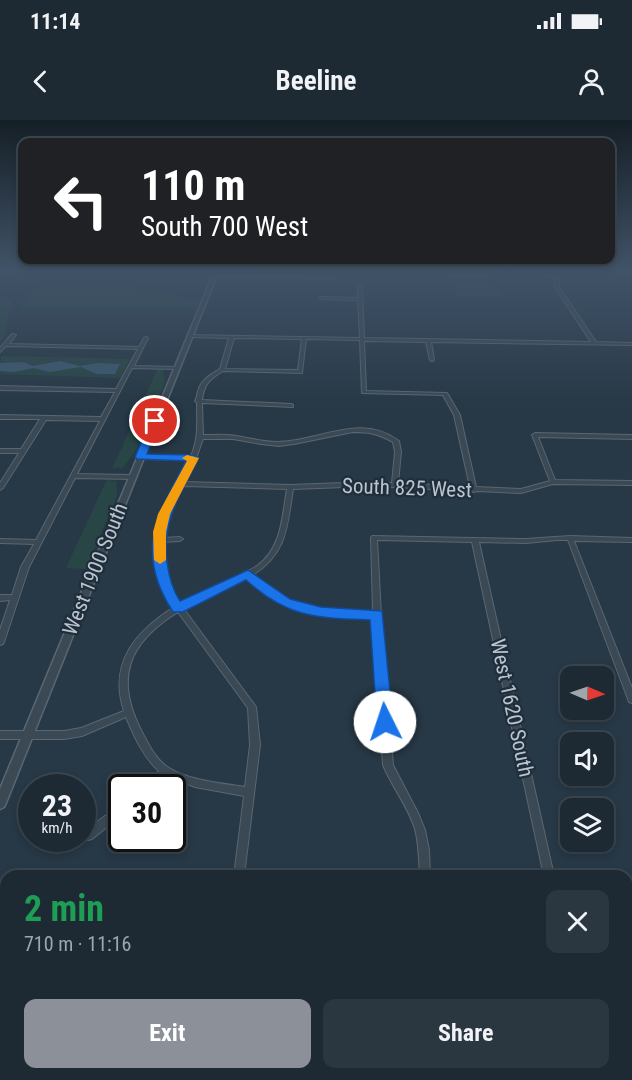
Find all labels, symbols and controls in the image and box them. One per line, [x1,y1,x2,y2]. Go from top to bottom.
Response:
text: 11:14 [30,9,81,34]
icon: back [24,65,57,98]
text: Beeline [276,65,356,97]
icon: person [575,65,608,98]
text: 110 m [141,161,246,210]
icon: left [42,162,120,240]
text: South 700 West [141,211,308,243]
pin [129,395,180,446]
icon: arrive [138,404,171,437]
street label: South 825 West [342,474,472,502]
street label: West 1900 South [58,499,132,639]
street label: West 1620 South [486,637,538,779]
north arrow [560,666,614,720]
map controls [560,666,614,852]
position arrow [353,690,417,754]
button: sound [560,732,614,786]
speed limit sign: 30 [108,774,186,852]
text: 23 [42,788,72,823]
button: layers [560,798,614,852]
text: km/h [42,819,72,837]
text: 2 min [24,888,104,930]
button: close [546,890,609,953]
text: 710 m · 11:16 [24,932,131,956]
button: Exit [24,999,311,1068]
button: Share [323,999,609,1068]

